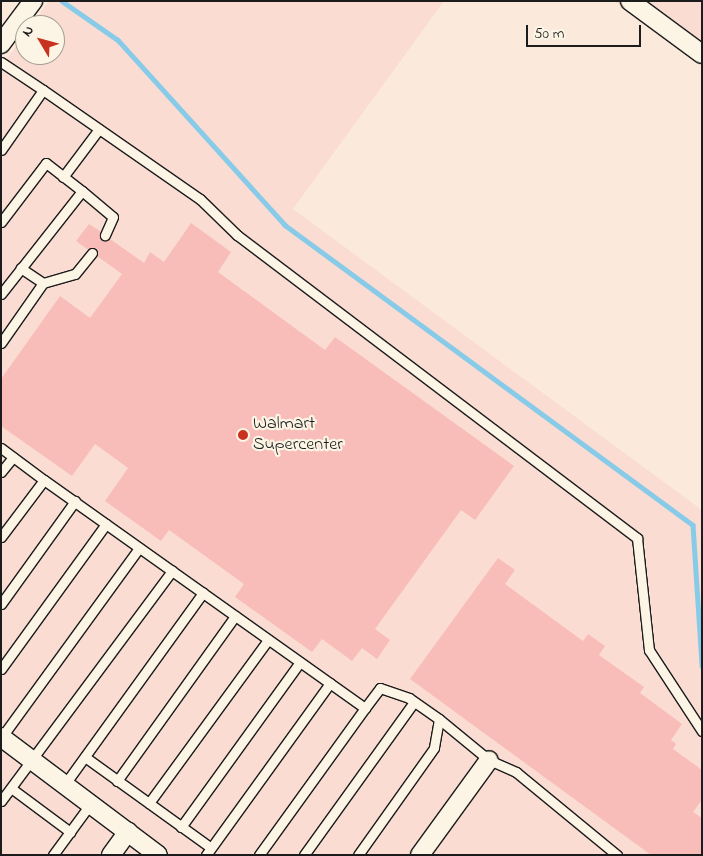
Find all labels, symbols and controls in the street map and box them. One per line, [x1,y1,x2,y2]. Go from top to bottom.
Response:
north arrow [15,15,65,65]
scale bar [528,15,643,47]
text: N [17,21,40,41]
text: 50 m [534,23,564,45]
place label: Walmart Supercenter [253,414,343,456]
marker: Walmart Supercenter [237,429,249,441]

